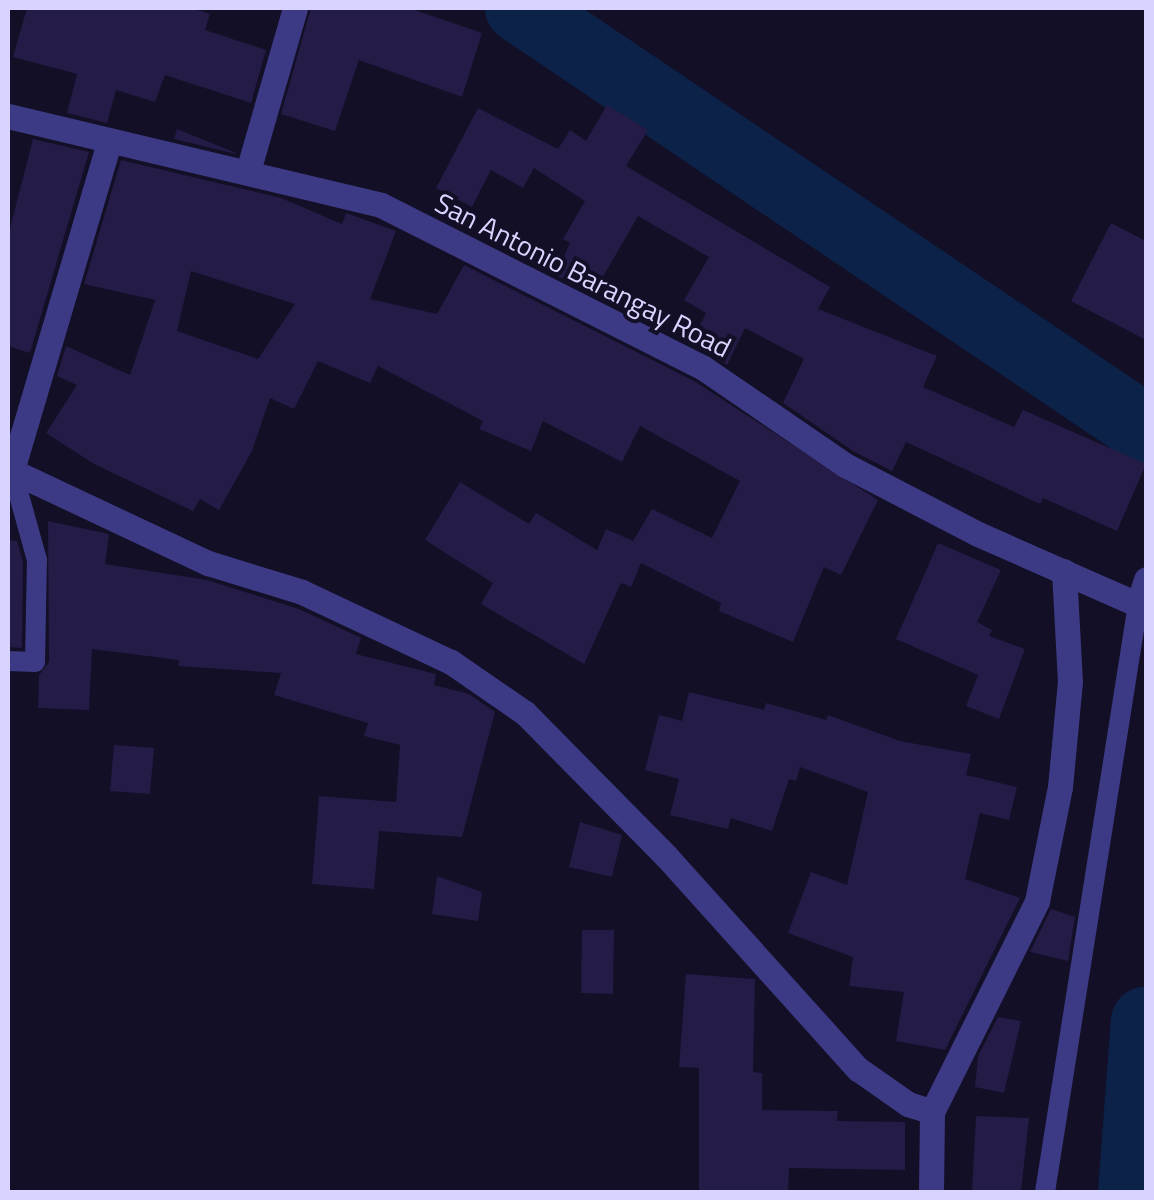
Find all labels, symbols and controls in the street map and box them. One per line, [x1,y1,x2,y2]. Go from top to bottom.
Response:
street label: San Antonio Barangay Road [430,186,736,364]

